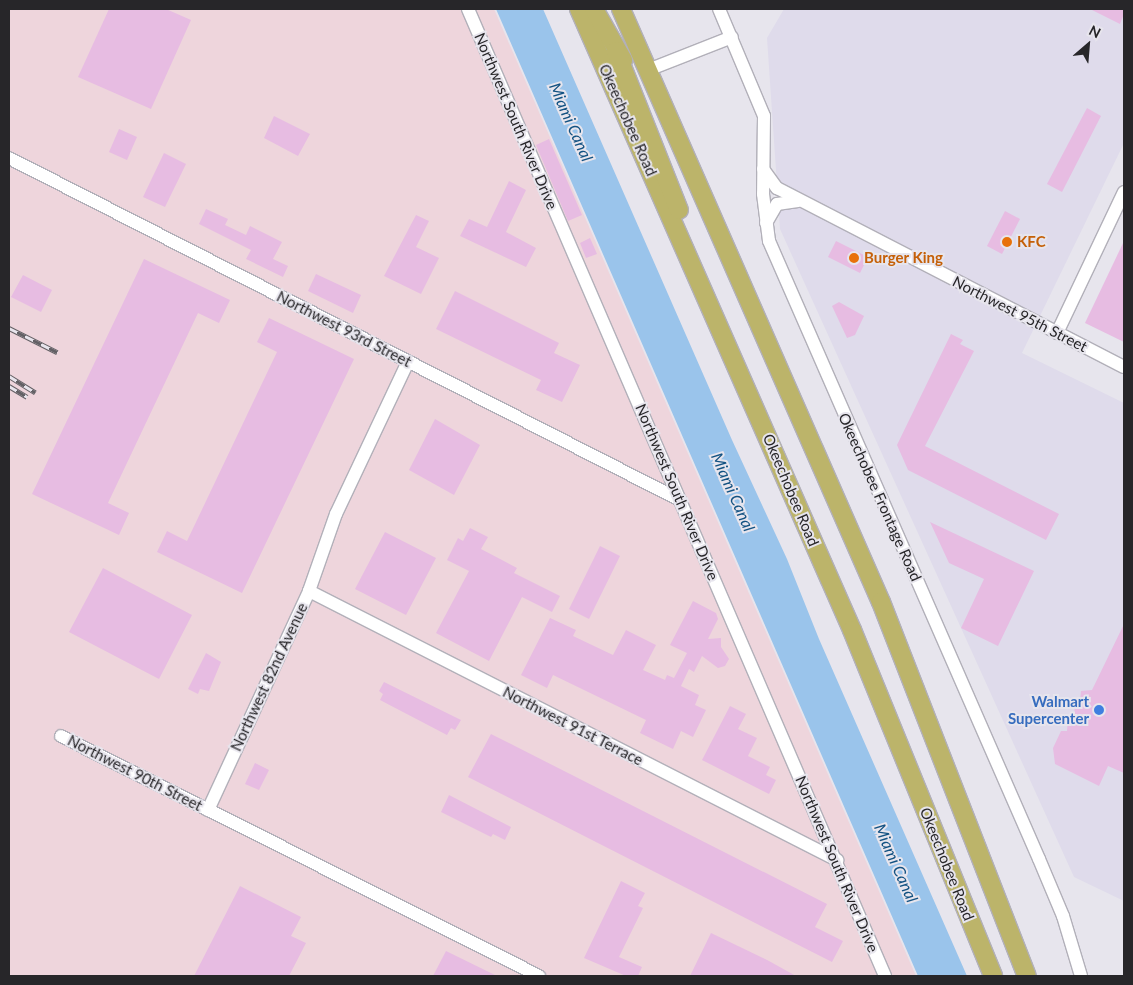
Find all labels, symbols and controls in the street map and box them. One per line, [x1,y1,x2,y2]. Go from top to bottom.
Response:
north arrow [1063,20,1113,70]
text: N [1086,21,1104,41]
street label: Northwest South River Drive [471,30,561,212]
street label: Okeechobee Road [595,61,661,179]
water label: Miami Canal [545,80,597,164]
place label: KFC [1017,233,1046,251]
marker: KFC [1001,236,1013,248]
place label: Burger King [864,249,943,267]
marker: Burger King [848,252,860,264]
street label: Northwest 95th Street [950,272,1090,356]
street label: Northwest 93rd Street [274,287,414,371]
street label: Northwest South River Drive [632,401,722,583]
street label: Okeechobee Frontage Road [835,410,925,584]
street label: Okeechobee Road [759,431,823,549]
water label: Miami Canal [707,450,759,534]
street label: Northwest 82nd Avenue [227,600,311,754]
street label: Northwest 91st Terrace [500,683,646,769]
place label: Walmart Supercenter [1008,692,1089,727]
marker: Walmart Supercenter [1093,704,1105,716]
street label: Northwest 90th Street [65,731,205,815]
street label: Northwest South River Drive [792,773,882,955]
street label: Okeechobee Road [916,805,978,923]
water label: Miami Canal [870,821,922,905]

